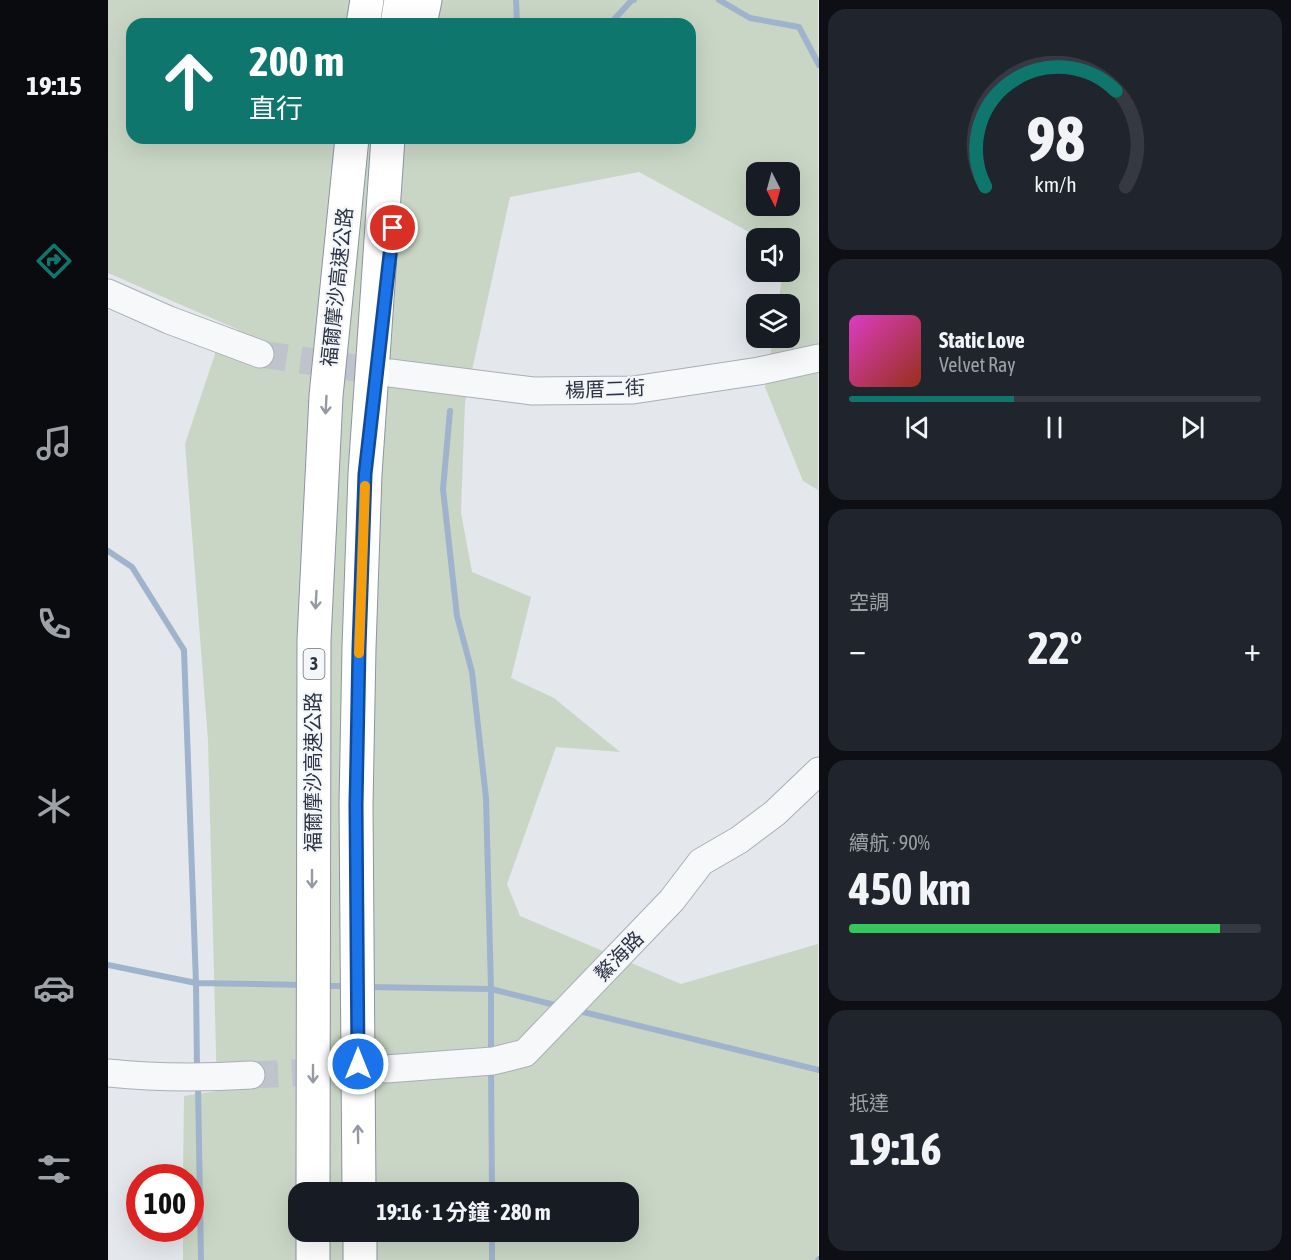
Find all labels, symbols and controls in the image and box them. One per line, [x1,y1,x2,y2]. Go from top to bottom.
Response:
text: 200 m [249,37,344,85]
icon: ahead [150,42,228,120]
text: 19:15 [26,70,82,101]
text: 直行 [249,93,303,124]
text: 98 [1026,103,1084,174]
north arrow [746,162,800,216]
map controls [746,162,800,348]
text: km/h [1034,172,1076,197]
pin [367,202,418,253]
street label: 福爾摩沙高速公路 [317,206,356,368]
icon: arrive [376,211,409,244]
button: sound [746,228,800,282]
icon: directions [33,240,75,282]
button: layers [746,294,800,348]
text: Static Love [939,327,1025,353]
text: Velvet Ray [939,353,1016,376]
street label: 楊厝二街 [565,376,645,401]
one-way arrow [320,395,331,415]
icon: previous [901,411,934,444]
icon: pause [1038,411,1071,444]
icon: next [1176,411,1209,444]
icon: music [33,422,75,464]
one-way arrow [311,590,322,609]
text: 空調 [849,590,889,613]
icon: phone [33,603,75,645]
text: 22° [1028,622,1082,674]
text: − [849,630,866,668]
text: + [1244,630,1261,668]
road number: 3 [304,649,324,679]
street label: 福爾摩沙高速公路 [301,692,324,852]
icon: climate [33,785,75,827]
text: 續航 · 90% [849,831,930,854]
text: 450 km [849,863,971,915]
one-way arrow [307,868,318,888]
street label: 鰲海路 [590,926,648,985]
icon: car [33,967,75,1009]
position arrow [326,1032,390,1096]
one-way arrow [307,1063,319,1083]
text: 抵達 [849,1091,889,1114]
text: 19:16 [849,1123,942,1175]
one-way arrow [352,1125,364,1145]
icon: filters [33,1148,75,1190]
speed limit sign: 100 [126,1164,204,1242]
text: 19:16 · 1 分鐘 · 280 m [377,1199,550,1225]

